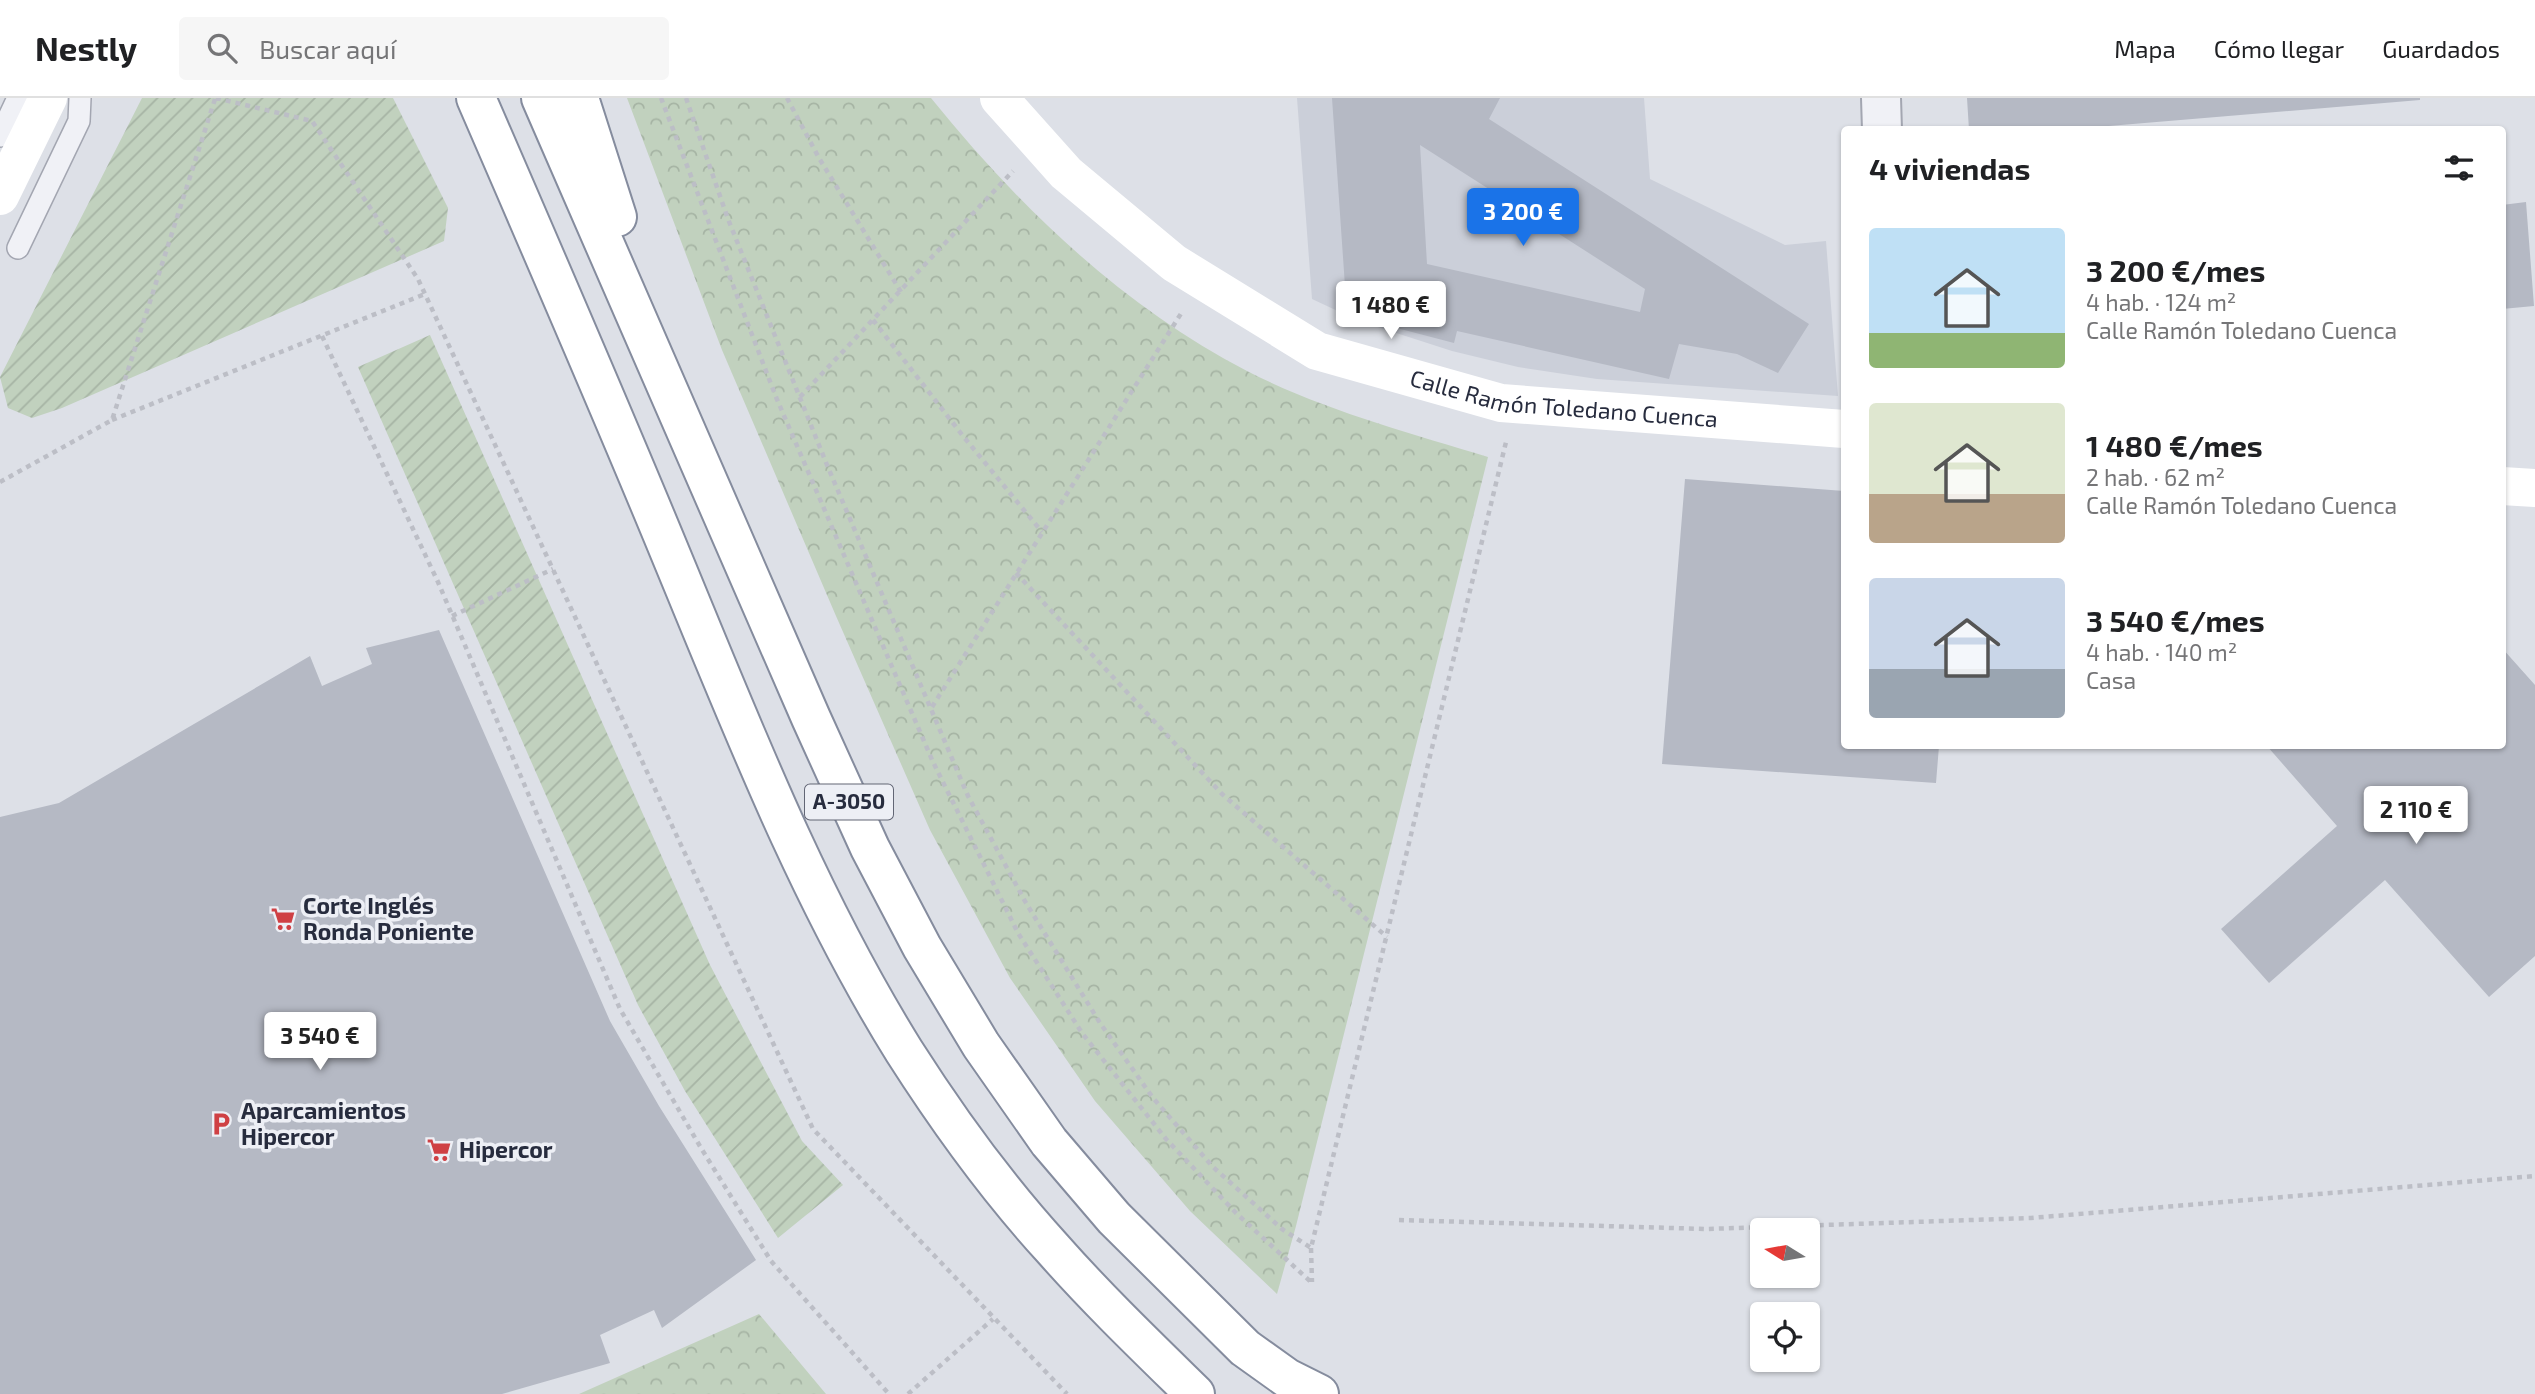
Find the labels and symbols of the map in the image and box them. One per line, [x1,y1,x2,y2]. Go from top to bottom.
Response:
pin: 3 200 € [1458,188,1588,248]
pin: 1 480 € [1326,282,1456,341]
street label: Calle Ramón Toledano Cuenca [1407,363,1719,432]
road number: A-3050 [805,784,893,820]
pin: 2 110 € [2351,786,2481,846]
place label: Corte Inglés Ronda Poniente [303,891,474,945]
supermarket icon: Corte Inglés Ronda Poniente [269,905,297,933]
pin: 3 540 € [255,1012,385,1072]
place label: Aparcamientos Hipercor [241,1096,406,1150]
parking icon: Aparcamientos Hipercor [207,1110,235,1138]
place label: Hipercor [459,1135,553,1163]
supermarket icon: Hipercor [425,1136,453,1164]
north arrow [1750,1218,1820,1288]

